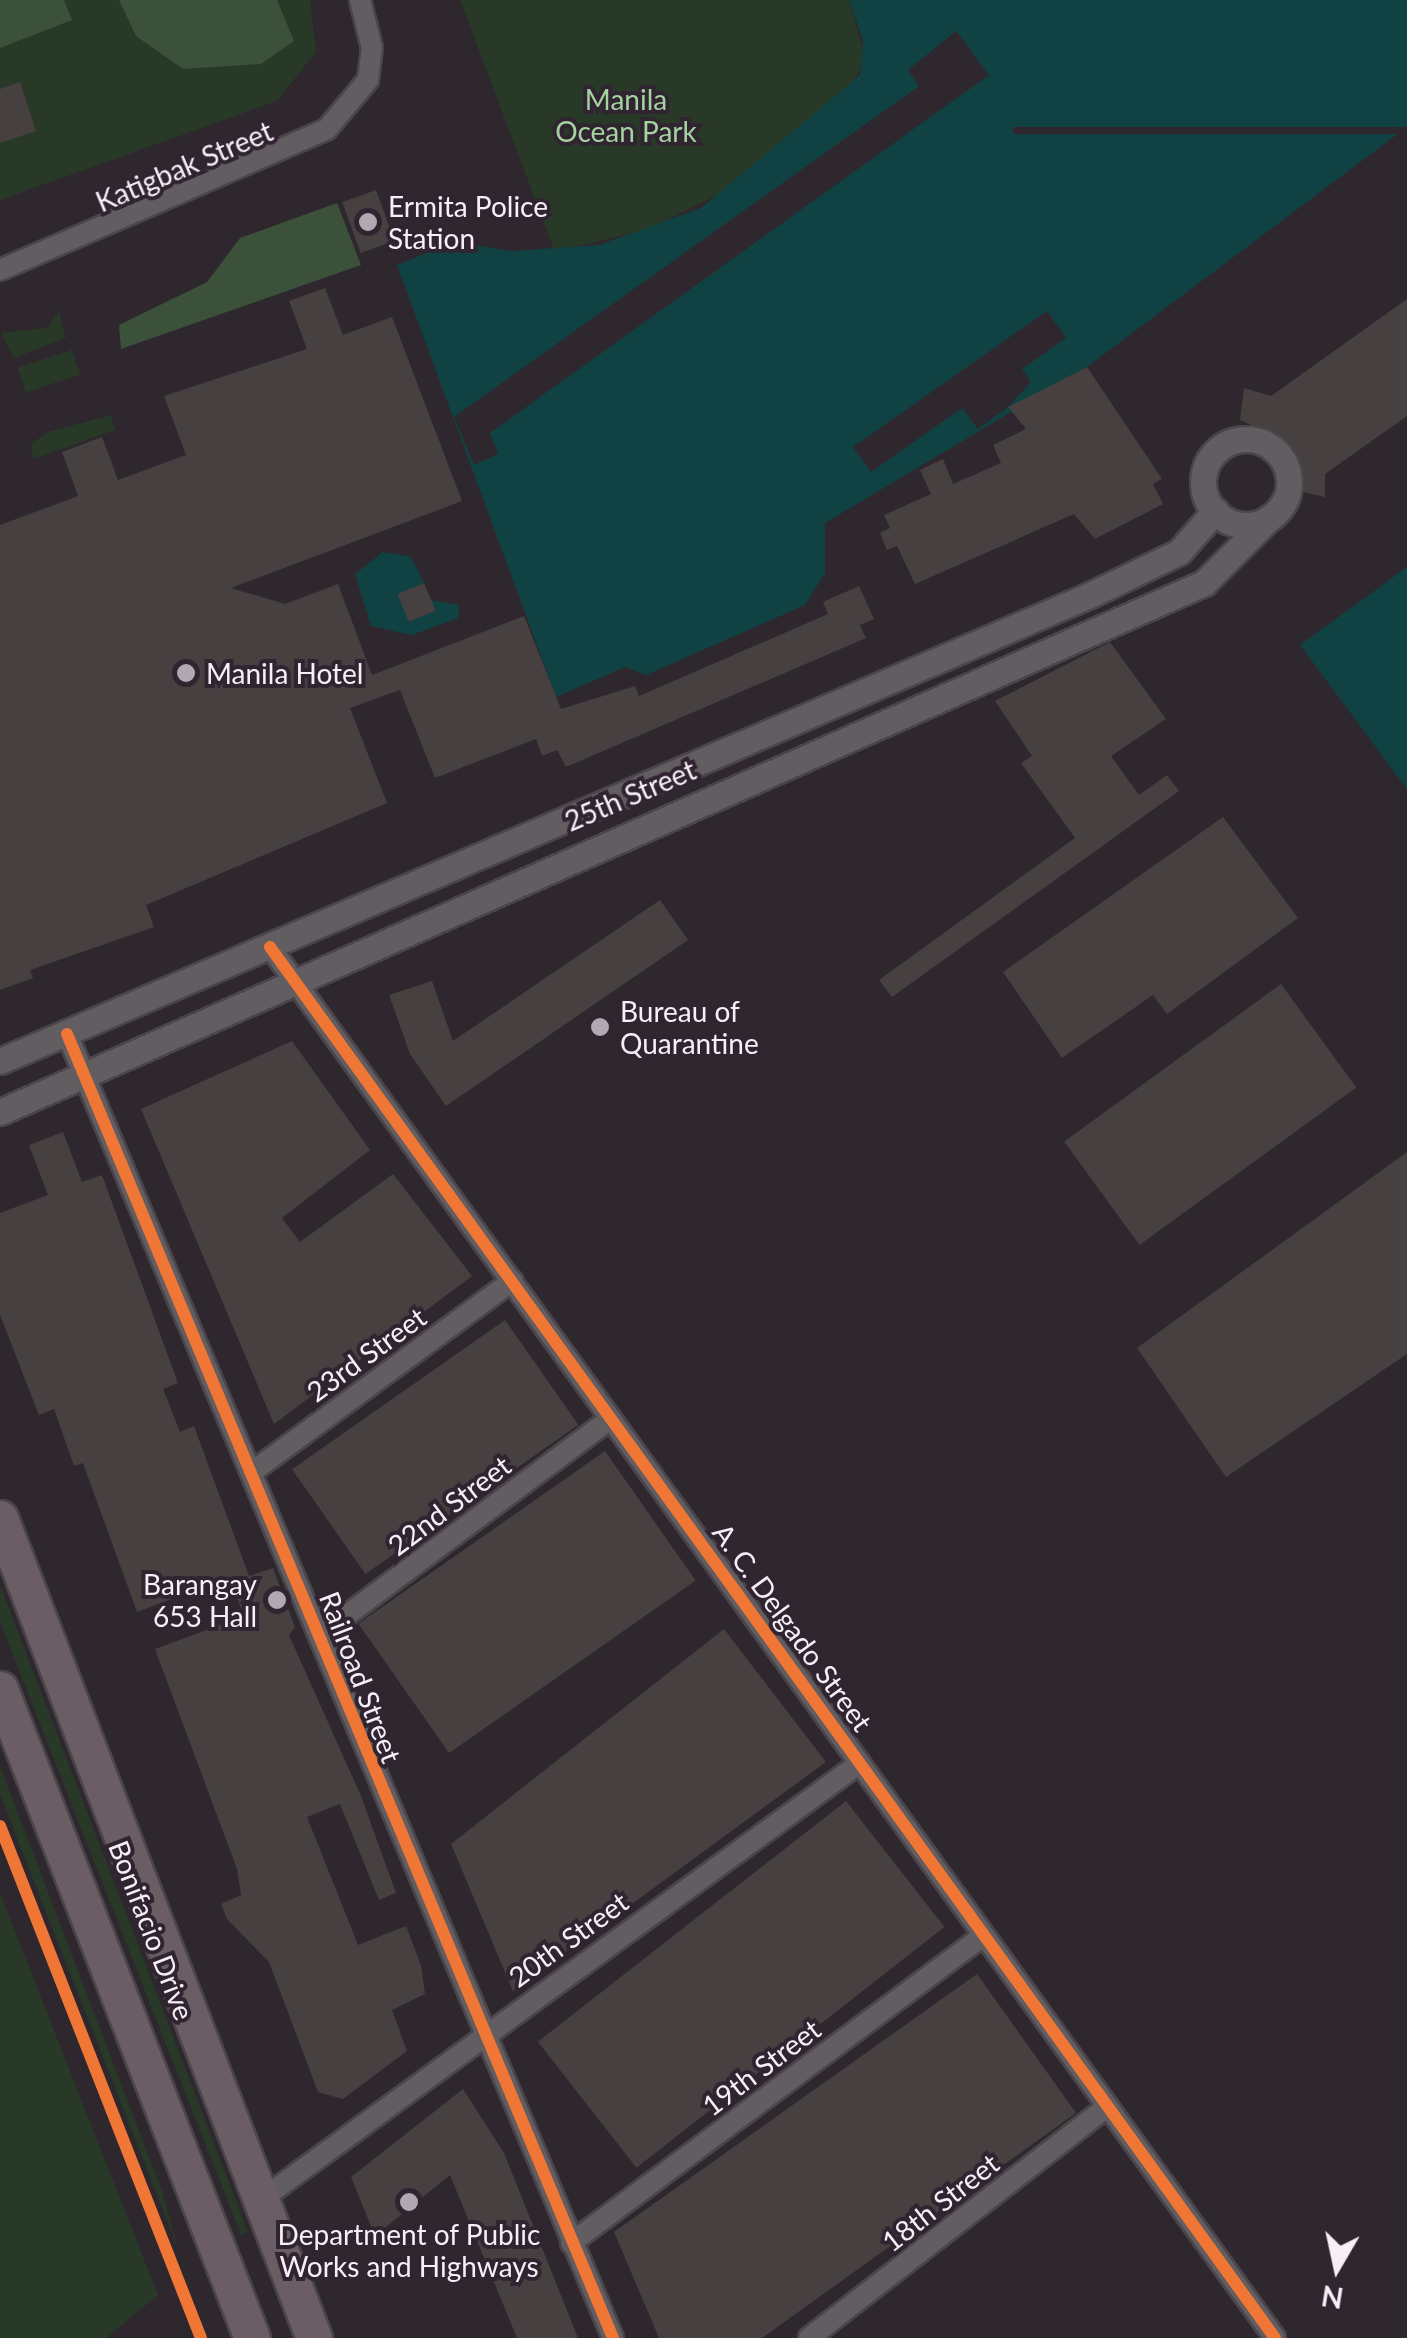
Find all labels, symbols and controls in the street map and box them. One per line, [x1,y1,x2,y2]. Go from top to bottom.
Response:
park label: Manila Ocean Park [555,82,697,148]
street label: Katigbak Street [91,114,277,218]
place label: Ermita Police Station [388,189,548,255]
marker: Ermita Police Station [357,211,379,233]
place label: Manila Hotel [206,656,363,690]
marker: Manila Hotel [175,662,197,684]
street label: 25th Street [559,752,701,838]
place label: Bureau of Quarantine [620,994,759,1060]
marker: Bureau of Quarantine [589,1016,611,1038]
street label: 23rd Street [300,1300,432,1408]
street label: 22nd Street [381,1448,517,1562]
street label: A. C. Delgado Street [706,1517,880,1737]
place label: Barangay 653 Hall [143,1567,257,1633]
street label: Railroad Street [313,1587,409,1767]
marker: Barangay 653 Hall [266,1589,288,1611]
street label: Bonifacio Drive [102,1835,202,2025]
street label: 20th Street [502,1885,634,1993]
street label: 19th Street [695,2012,827,2122]
street label: 18th Street [875,2146,1005,2258]
marker: Department of Public Works and Highways [398,2191,420,2213]
place label: Department of Public Works and Highways [277,2217,541,2283]
north arrow [1287,2218,1387,2318]
text: N [1319,2279,1346,2316]

